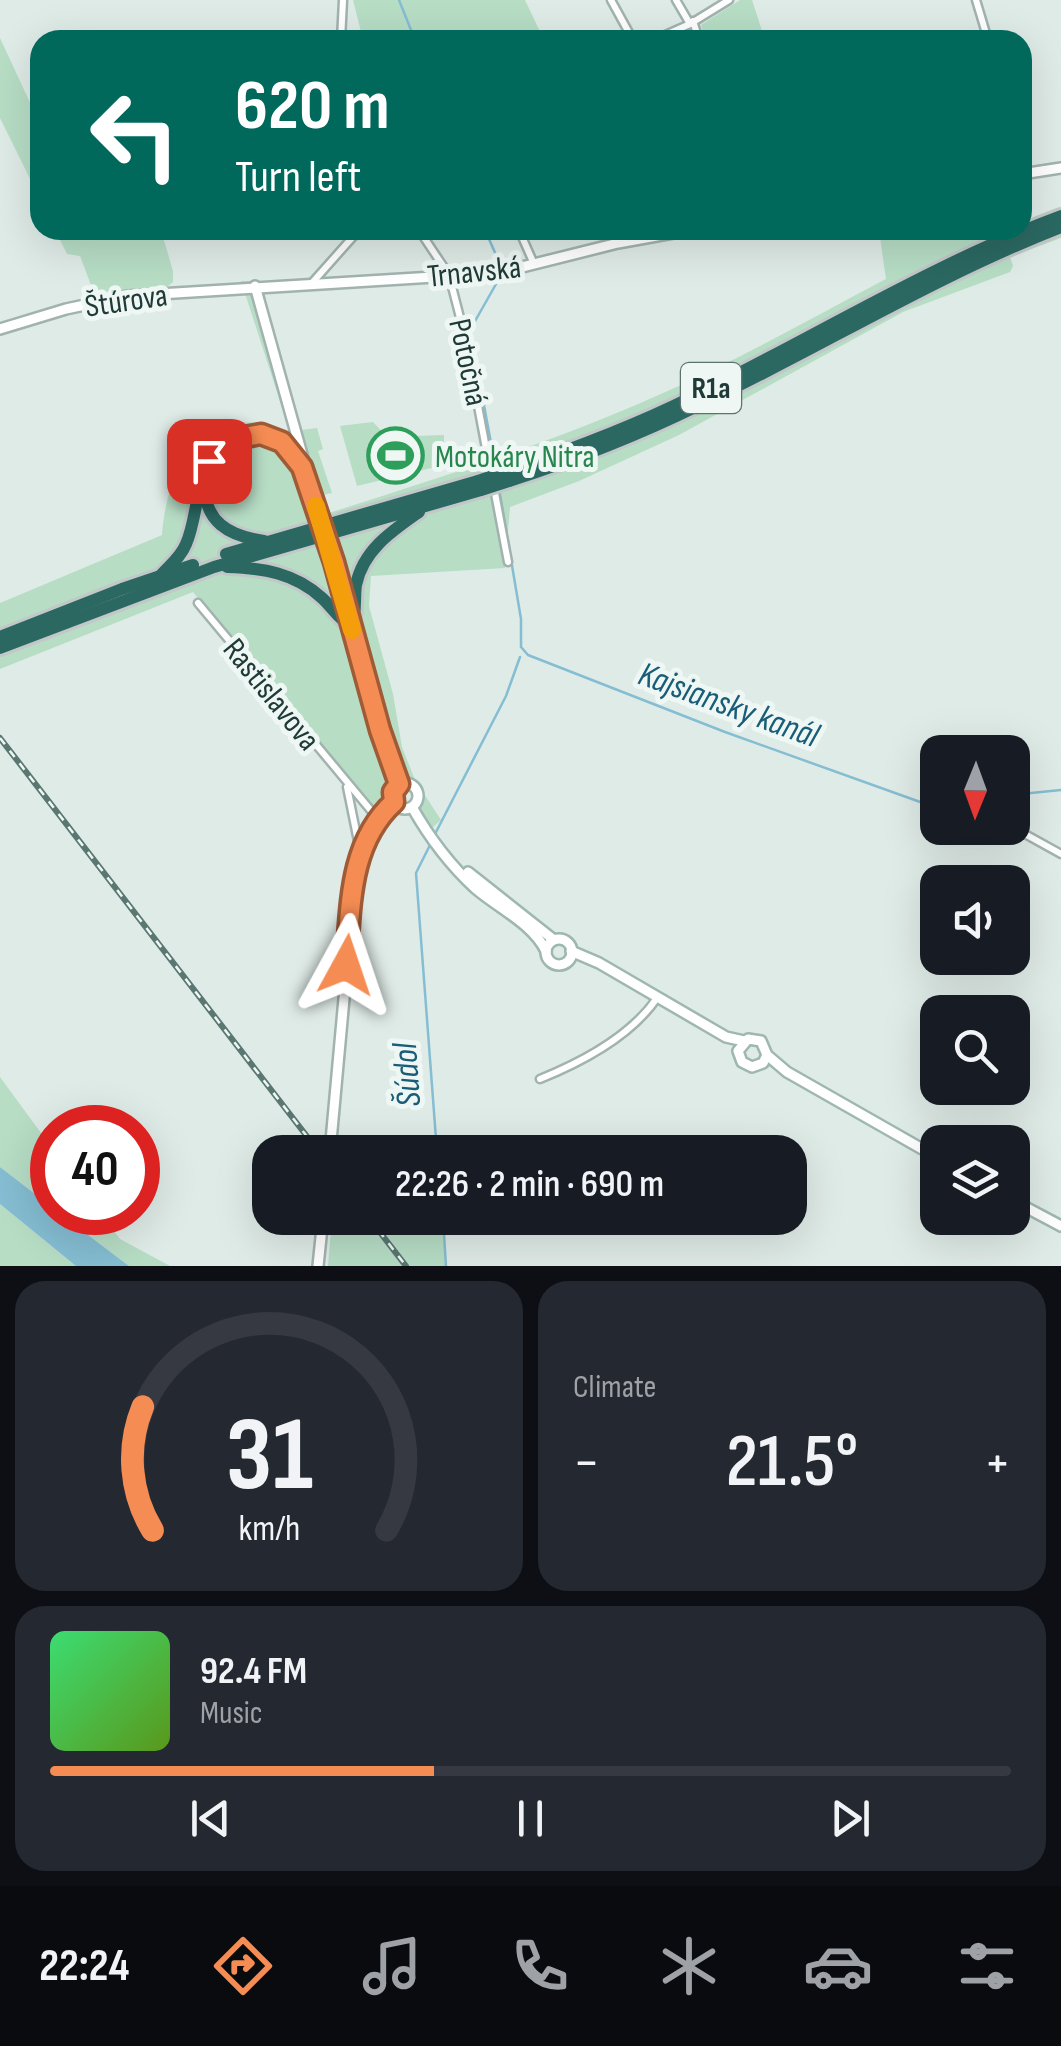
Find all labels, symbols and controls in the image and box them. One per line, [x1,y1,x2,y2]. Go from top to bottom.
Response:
text: 620 m [235,65,390,149]
icon: left [70,70,200,200]
text: Turn left [235,150,361,205]
street label: Trnavská [425,248,523,297]
street label: Štúrova [83,276,170,327]
street label: Potočná [439,315,496,409]
road number: R1a [681,363,741,413]
pin [167,419,252,504]
sports icon: Motokáry Nitra [366,426,426,486]
icon: arrive [182,434,237,489]
place label: Motokáry Nitra [435,438,595,477]
street label: Rastislavova [214,631,328,759]
water label: Kajsiansky kanál [633,653,826,758]
north arrow [920,735,1030,845]
map controls [920,735,1030,1235]
button: sound [920,865,1030,975]
position arrow [294,913,398,1017]
button: search [920,995,1030,1105]
water label: Šúdol [384,1040,431,1108]
speed limit sign: 40 [30,1105,160,1235]
button: layers [920,1125,1030,1235]
text: 22:26 · 2 min · 690 m [395,1162,664,1207]
text: Climate [573,1368,656,1407]
text: 31 [225,1394,313,1519]
text: 21.5° [726,1417,858,1508]
text: − [573,1430,600,1497]
text: + [984,1430,1011,1497]
text: km/h [238,1508,300,1551]
text: 92.4 FM [200,1649,307,1694]
text: Music [200,1694,263,1733]
icon: previous [183,1791,238,1846]
icon: pause [503,1791,558,1846]
icon: next [823,1791,878,1846]
icon: directions [208,1931,278,2001]
icon: music [357,1931,427,2001]
icon: phone [505,1931,575,2001]
icon: climate [654,1931,724,2001]
icon: car [803,1931,873,2001]
icon: filters [952,1931,1022,2001]
text: 22:24 [39,1939,129,1994]

